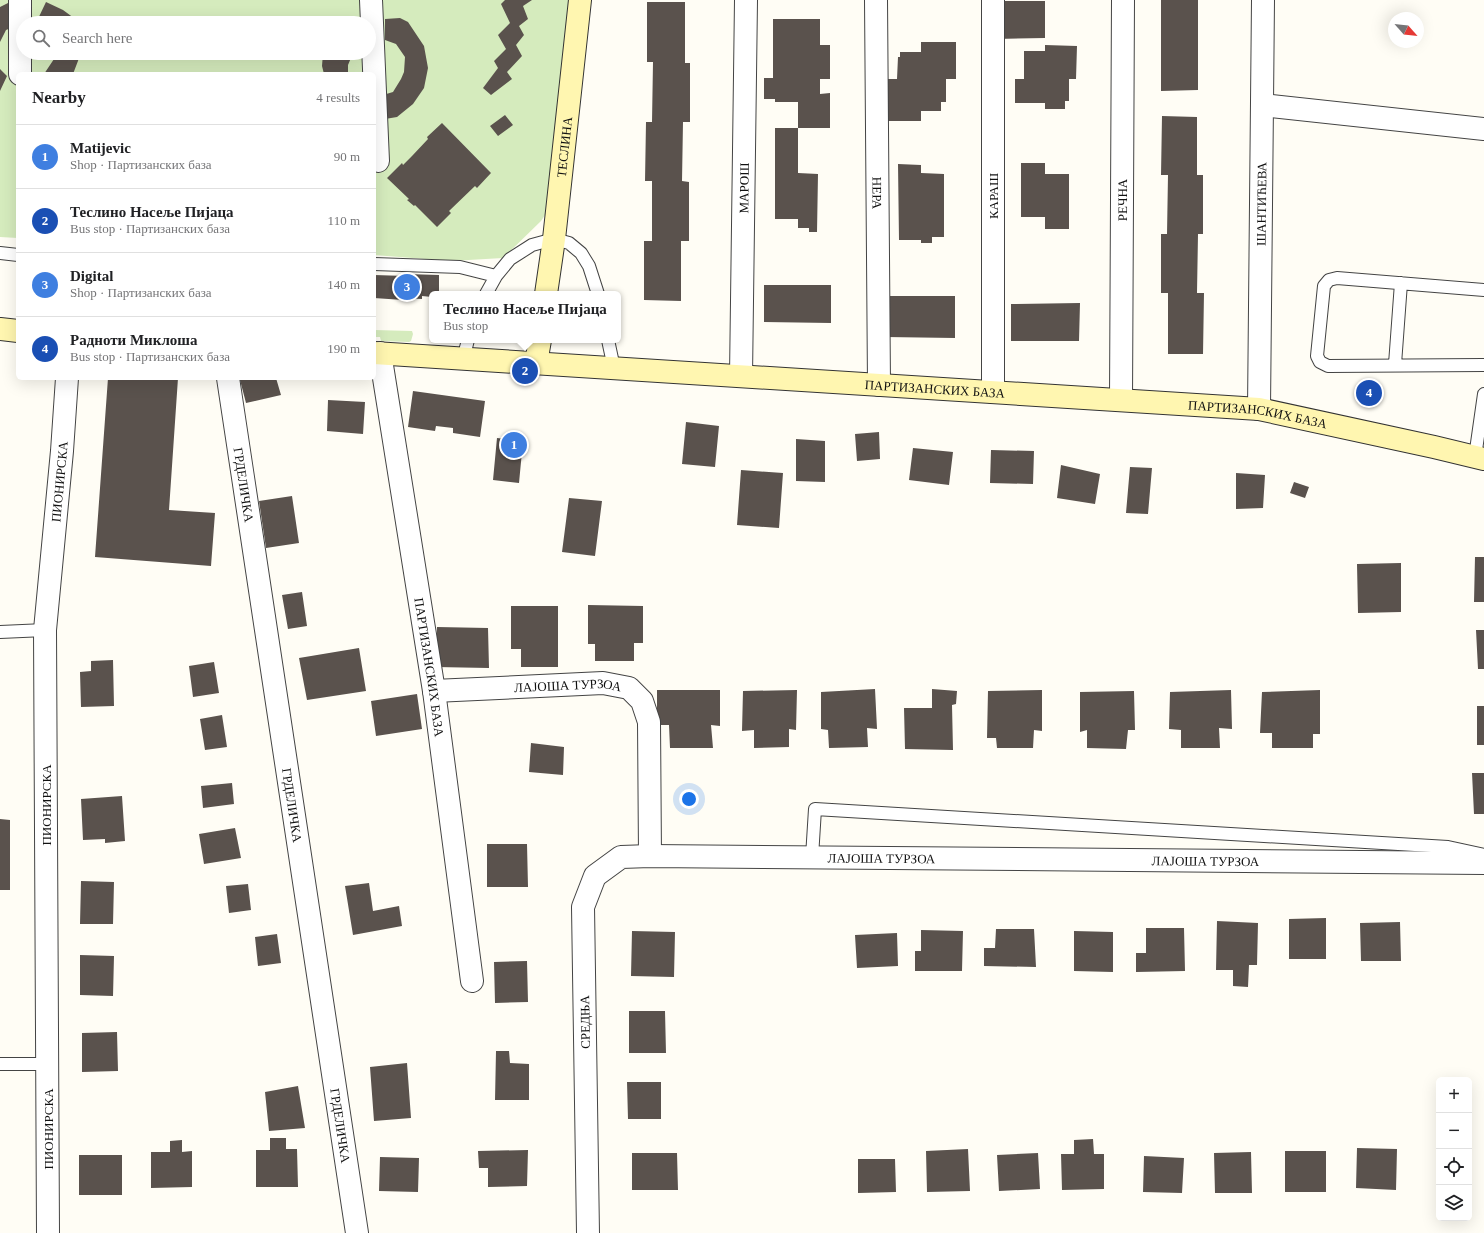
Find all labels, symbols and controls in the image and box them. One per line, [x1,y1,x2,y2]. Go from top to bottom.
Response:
north arrow [1388,12,1424,48]
search box [16,16,376,60]
icon: search [30,27,52,49]
text: Search here [62,30,132,46]
text: Nearby [32,88,86,107]
text: 4 results [316,90,360,105]
street label: ТЕСЛИНА [553,115,575,178]
text: Matijevic [70,140,131,156]
text: 1 [42,149,48,164]
text: 90 m [334,149,360,164]
text: Shop · Партизанских база [70,157,212,172]
street label: ШАНТИЋЕВА [1253,161,1269,246]
street label: МАРОШ [736,162,751,214]
street label: КАРАШ [986,173,1001,219]
street label: НЕРА [870,177,885,210]
street label: РЕЧНА [1114,178,1130,221]
text: Теслино Насеље Пијаца [70,204,234,220]
text: 2 [42,213,48,228]
text: 110 m [328,213,360,228]
text: Bus stop · Партизанских база [70,221,230,236]
text: Digital [70,268,113,284]
pin: 3 [394,272,420,302]
text: 3 [42,277,48,292]
text: 140 m [327,277,360,292]
text: Shop · Партизанских база [70,285,212,300]
popup [429,291,621,343]
text: Теслино Насеље Пијаца [443,301,607,317]
text: Bus stop [443,318,488,333]
text: Радноти Миклоша [70,332,197,348]
text: 4 [42,341,48,356]
text: 190 m [327,341,360,356]
text: Bus stop · Партизанских база [70,349,230,364]
pin: 2 [512,356,538,386]
street label: ПАРТИЗАНСКИХ БАЗА [864,377,1006,400]
pin: 4 [1356,378,1382,408]
street label: ПАРТИЗАНСКИХ БАЗА [1188,397,1329,431]
pin: 1 [501,430,527,460]
street label: ПИОНИРСКА [48,440,70,523]
street label: ГРДЕЛИЧКА [231,447,257,524]
street label: ПАРТИЗАНСКИХ БАЗА [412,596,447,738]
street label: ЛАЈОША ТУРЗОА [514,675,623,695]
street label: ПИОНИРСКА [39,764,54,846]
street label: ГРДЕЛИЧКА [279,767,306,844]
your location [679,789,699,809]
street label: ЛАЈОША ТУРЗОА [828,850,936,866]
street label: ЛАЈОША ТУРЗОА [1152,853,1260,869]
street label: СРЕДЊА [577,995,593,1049]
map controls [1436,1077,1472,1221]
button: + [1436,1077,1472,1113]
street label: ГРДЕЛИЧКА [328,1087,354,1164]
street label: ПИОНИРСКА [41,1088,56,1170]
button: − [1436,1113,1472,1149]
button: locate [1436,1149,1472,1185]
button: layers [1436,1185,1472,1221]

